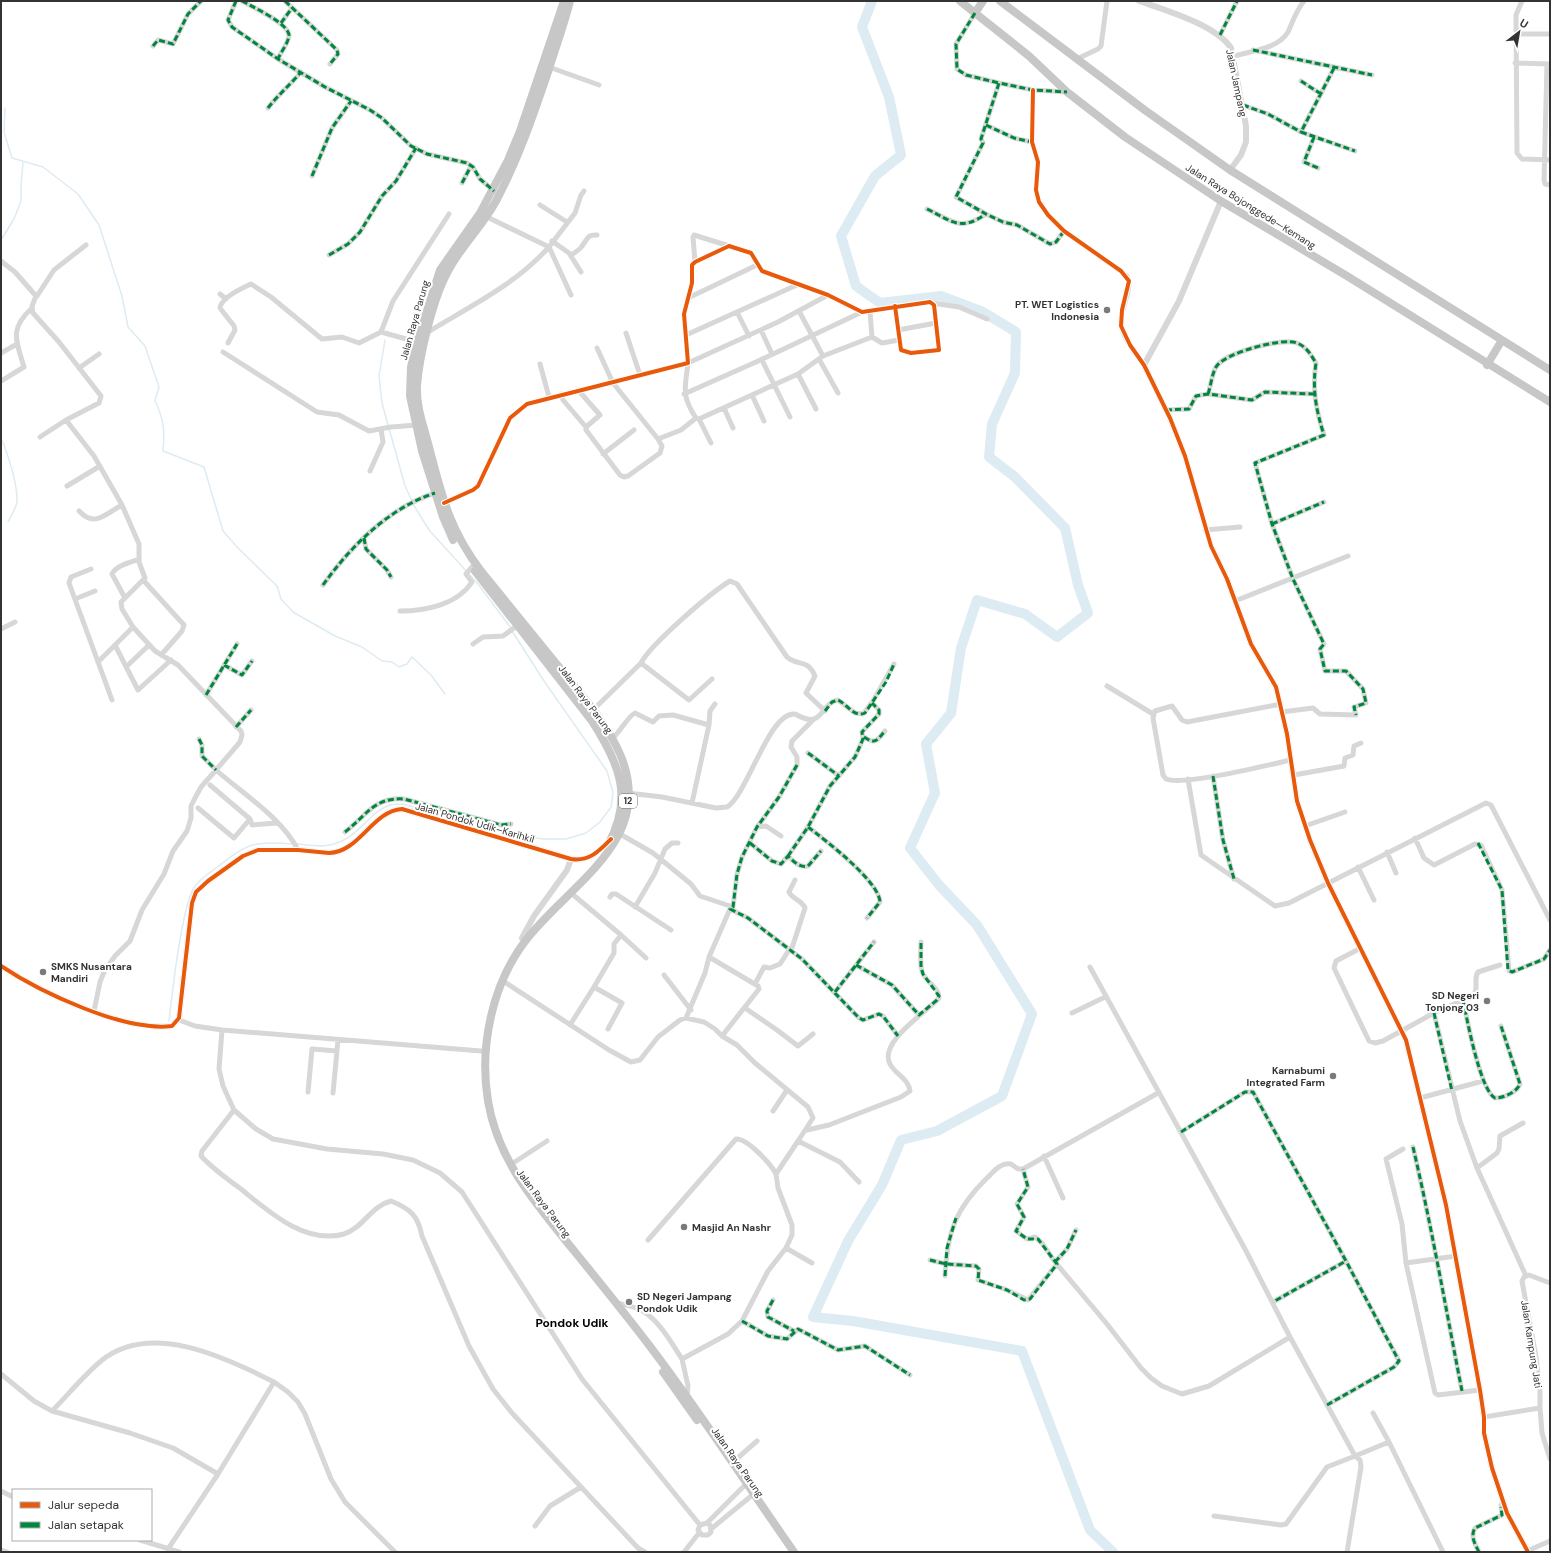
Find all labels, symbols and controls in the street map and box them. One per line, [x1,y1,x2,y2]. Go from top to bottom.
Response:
north arrow [1499,12,1539,52]
text: U [1517,15,1531,31]
street label: Jalan Jampang [1223,48,1250,119]
street label: Jalan Raya Bojonggede—Kemang [1183,161,1319,252]
street label: Jalan Raya Parung [397,278,432,362]
place label: PT. WET Logistics Indonesia [1015,298,1099,323]
marker: PT. WET Logistics Indonesia [1102,305,1112,315]
street label: Jalan Raya Parung [556,662,616,737]
road number: 12 [619,794,637,808]
street label: Jalan Pondok Udik–Karihkil [414,799,536,846]
place label: SMKS Nusantara Mandiri [51,960,132,985]
marker: SMKS Nusantara Mandiri [38,967,48,977]
place label: SD Negeri Tonjong 03 [1425,989,1479,1014]
marker: SD Negeri Tonjong 03 [1482,996,1492,1006]
place label: Karnabumi Integrated Farm [1247,1064,1325,1089]
marker: Karnabumi Integrated Farm [1328,1071,1338,1081]
street label: Jalan Raya Parung [514,1166,574,1241]
place label: Masjid An Nashr [692,1221,771,1234]
marker: Masjid An Nashr [679,1222,689,1232]
place label: SD Negeri Jampang Pondok Udik [637,1290,732,1315]
marker: SD Negeri Jampang Pondok Udik [624,1297,634,1307]
street label: Jalan Kampung Jati [1518,1299,1545,1389]
district label: Pondok Udik [535,1315,609,1331]
street label: Jalan Raya Parung [709,1425,767,1500]
legend [12,1489,152,1541]
text: Jalur sepeda [48,1497,119,1513]
text: Jalan setapak [48,1517,124,1533]

